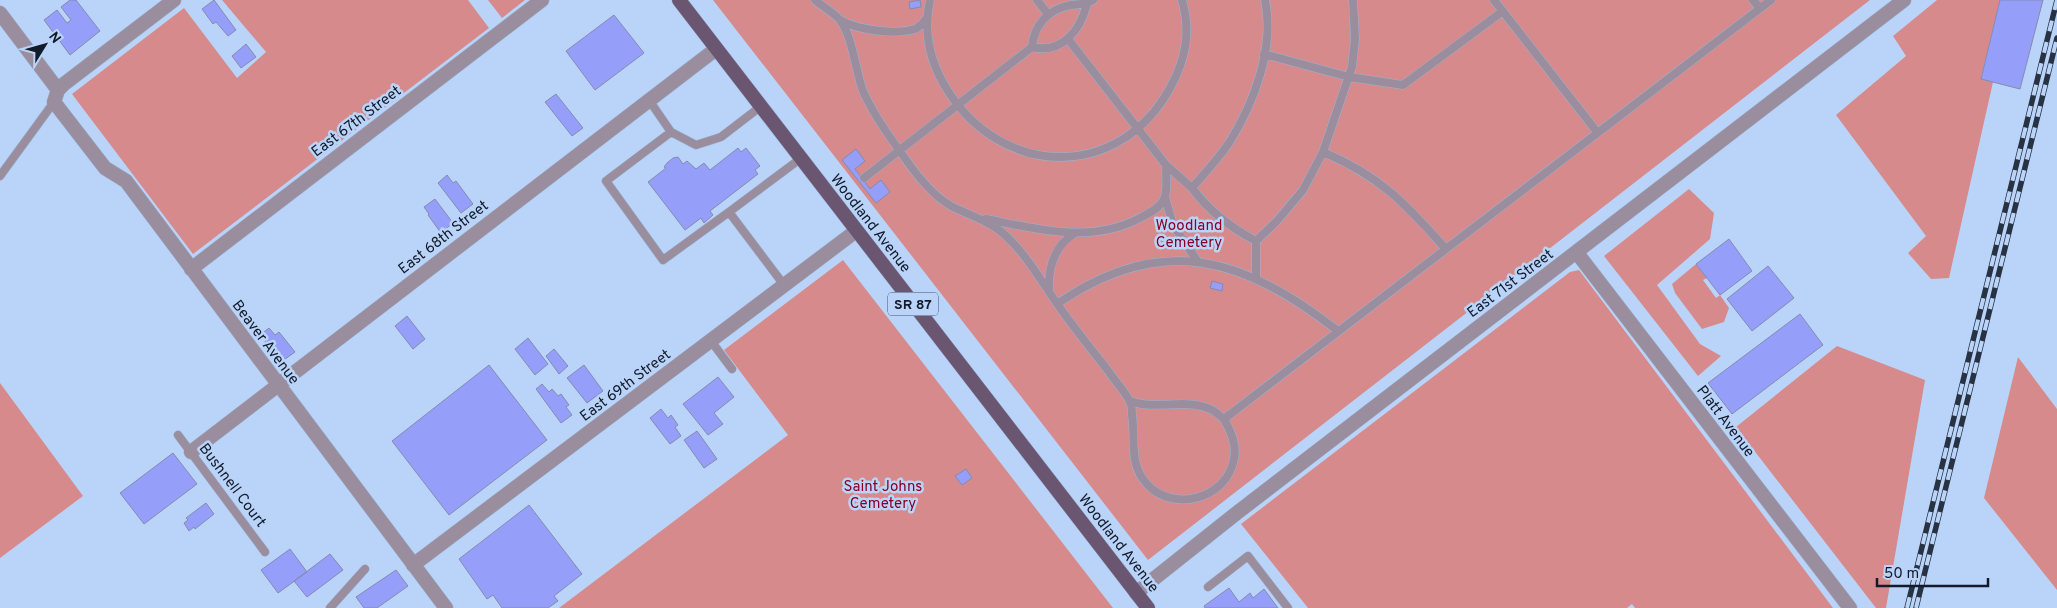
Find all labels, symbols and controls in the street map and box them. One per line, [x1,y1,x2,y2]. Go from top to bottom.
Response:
north arrow [20,20,70,70]
text: N [44,29,64,47]
street label: East 67th Street [308,82,406,162]
street label: Woodland Avenue [825,171,914,277]
street label: East 68th Street [395,197,493,279]
park label: Woodland Cemetery [1155,217,1223,253]
street label: East 71st Street [1464,246,1558,323]
road number: SR 87 [888,292,938,316]
street label: Beaver Avenue [227,297,303,389]
street label: East 69th Street [577,346,675,427]
street label: Platt Avenue [1692,382,1758,462]
street label: Bushnell Court [194,440,270,532]
park label: Saint Johns Cemetery [844,478,922,514]
street label: Woodland Avenue [1073,491,1162,597]
scale bar [1877,556,1988,588]
text: 50 m [1884,565,1919,584]

